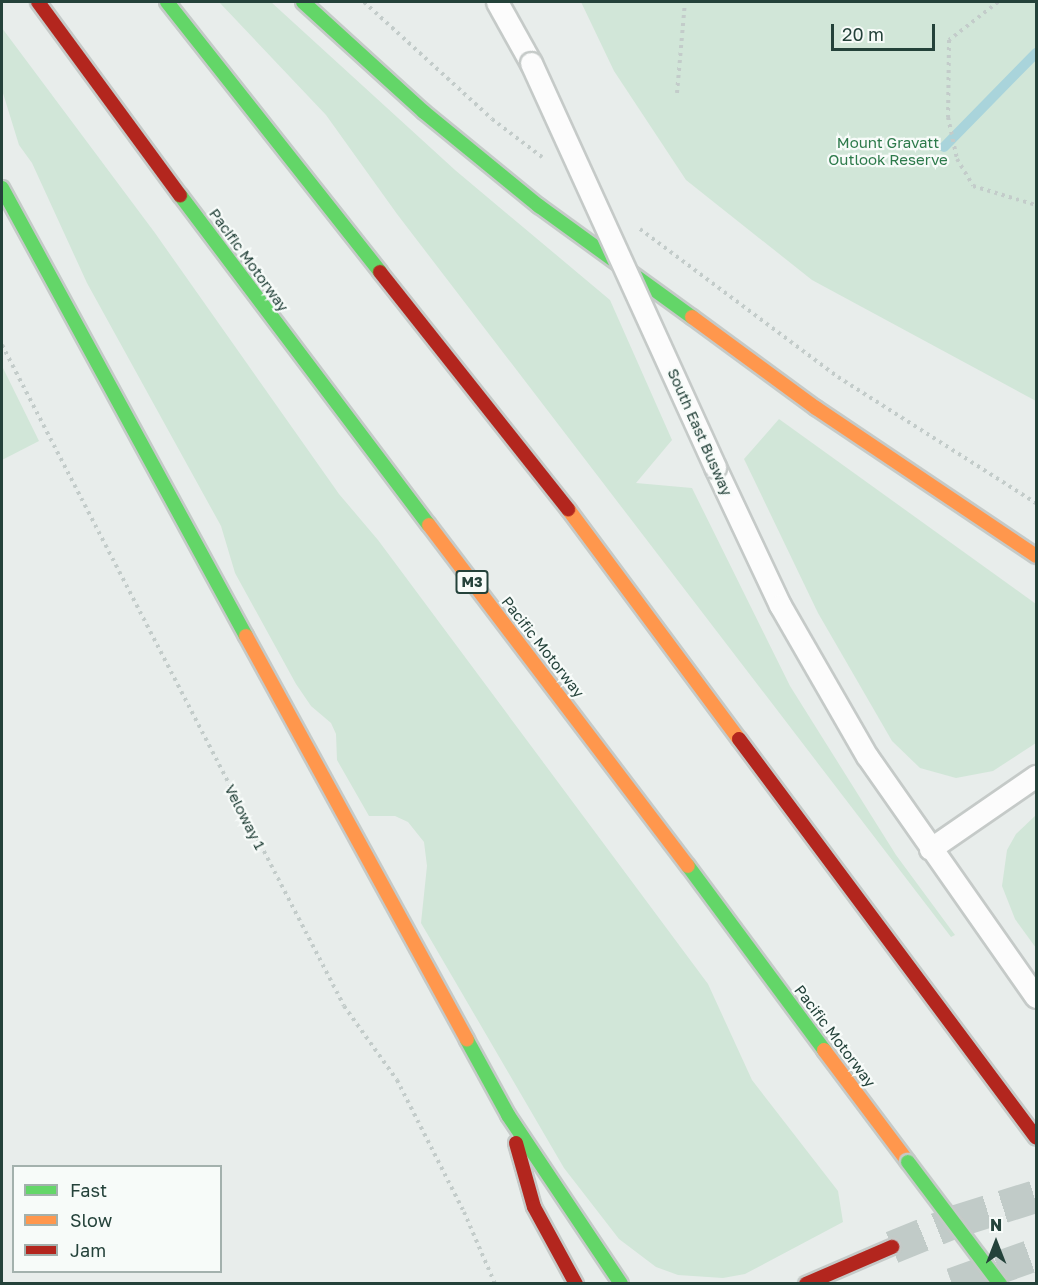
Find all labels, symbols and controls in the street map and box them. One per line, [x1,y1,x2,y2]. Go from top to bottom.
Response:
scale bar [834,12,938,50]
text: 20 m [842,23,884,45]
park label: Mount Gravatt Outlook Reserve [828,133,948,168]
street label: Pacific Motorway [205,205,293,315]
street label: South East Busway [664,366,736,498]
road number: M3 [456,571,488,593]
street label: Pacific Motorway [498,593,588,701]
street label: Veloway 1 [221,781,269,853]
street label: Pacific Motorway [791,981,879,1091]
legend [12,1165,222,1273]
text: Fast [70,1179,107,1201]
text: Slow [70,1209,112,1231]
north arrow [966,1213,1026,1273]
text: N [990,1215,1002,1235]
text: Jam [70,1239,106,1261]

